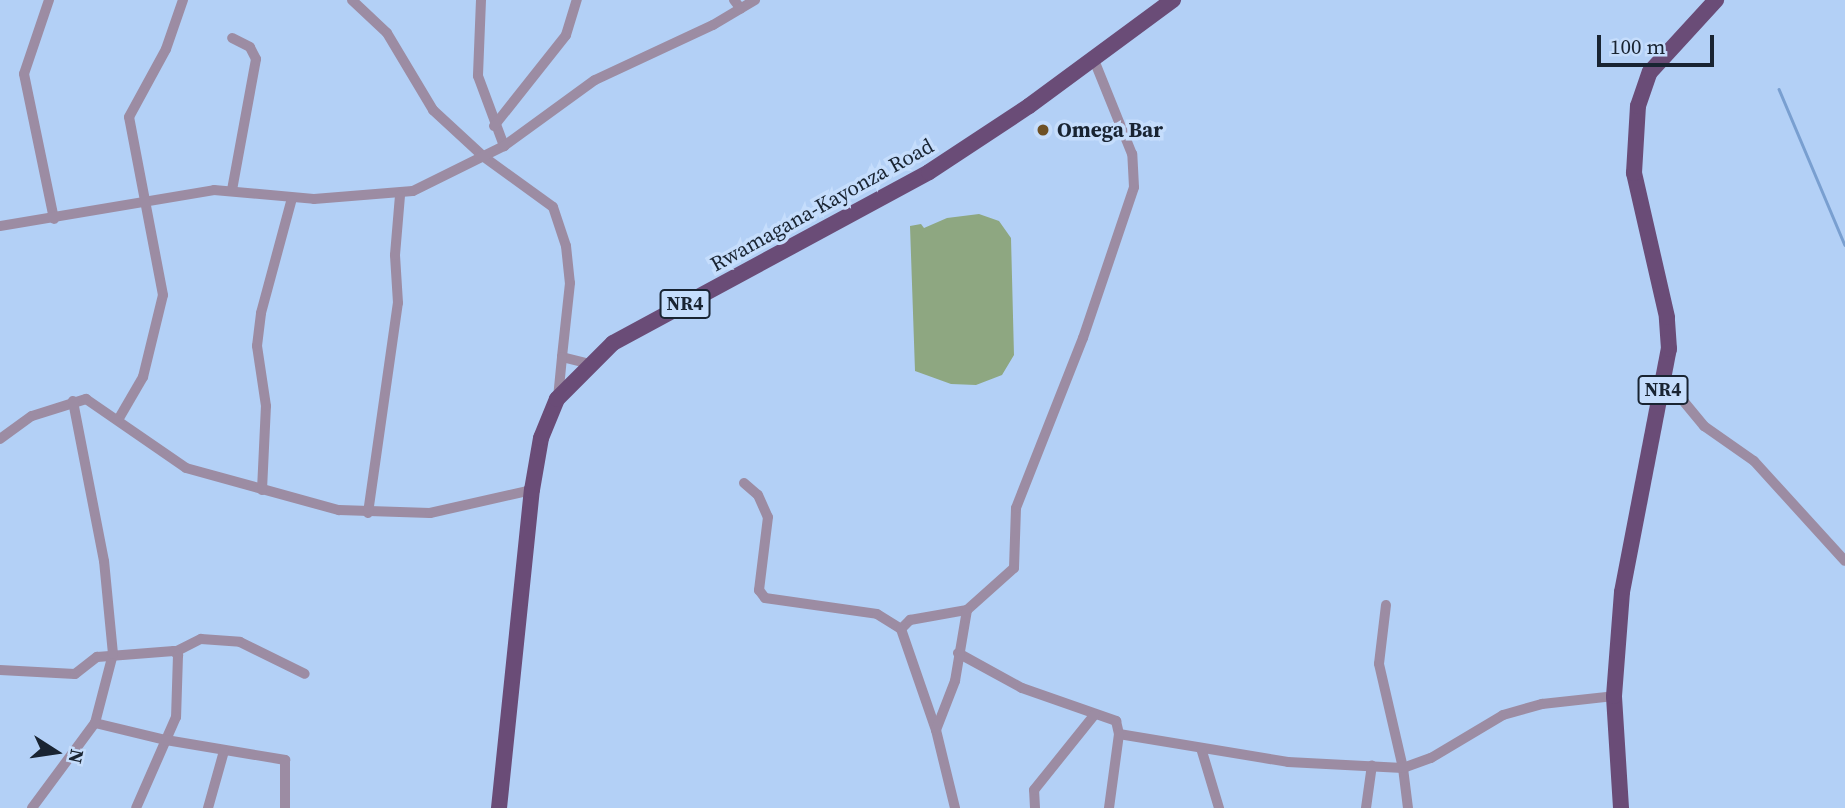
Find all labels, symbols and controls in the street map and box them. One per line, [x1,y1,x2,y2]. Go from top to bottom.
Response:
scale bar [1600,21,1717,65]
text: 100 m [1610,32,1665,61]
place label: Omega Bar [1057,117,1163,143]
marker: Omega Bar [1035,122,1051,138]
street label: Rwamagana-Kayonza Road [706,133,938,277]
road number: NR4 [659,288,711,320]
road number: NR4 [1637,374,1689,406]
north arrow [21,717,91,787]
text: N [62,747,91,766]

